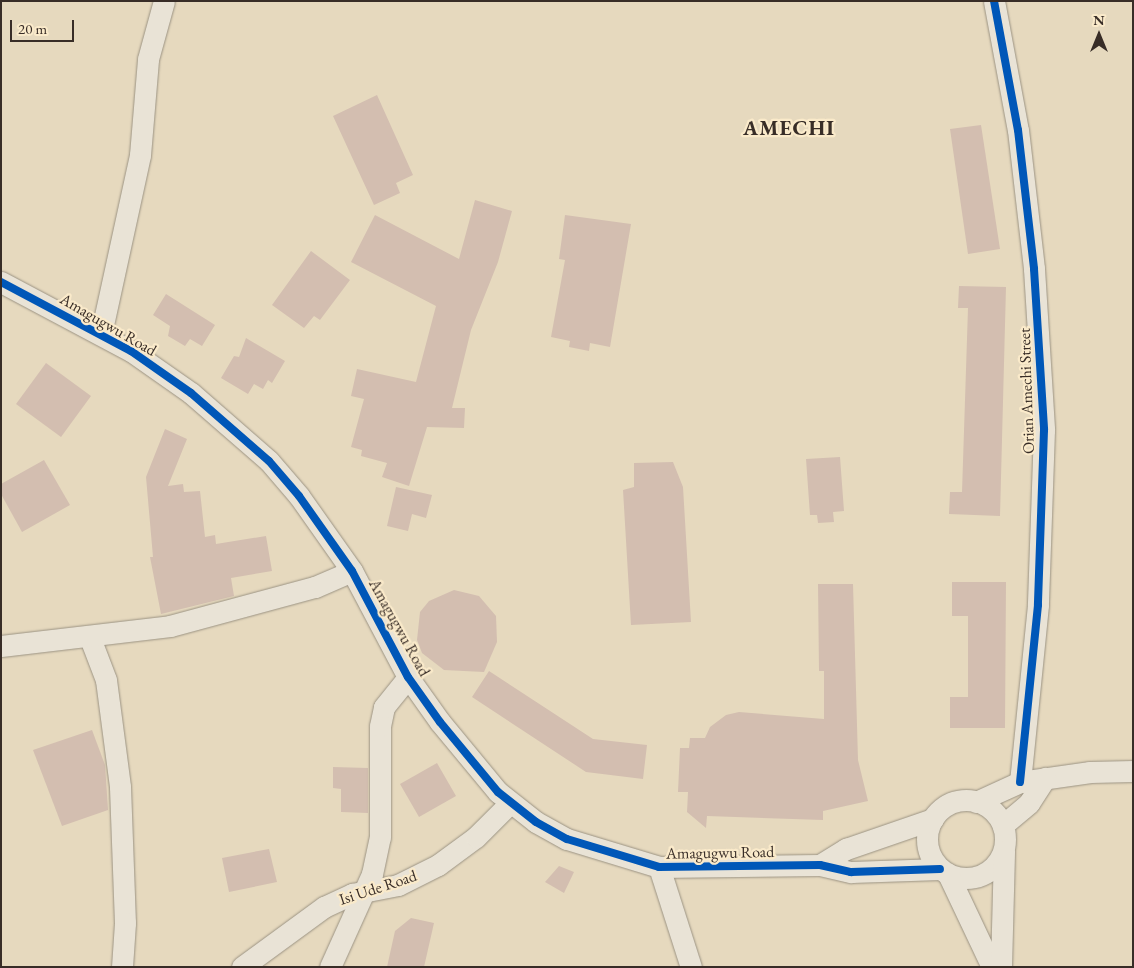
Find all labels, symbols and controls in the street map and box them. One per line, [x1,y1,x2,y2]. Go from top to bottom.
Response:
scale bar [12,10,76,42]
north arrow [1074,10,1124,60]
text: N [1093,11,1105,29]
text: 20 m [18,19,47,38]
district label: AMECHI [742,115,836,141]
street label: Amagugwu Road [56,290,160,360]
street label: Orian Amechi Street [1015,328,1039,454]
street label: Amagugwu Road [364,576,434,680]
street label: Amagugwu Road [666,842,774,864]
street label: Isi Ude Road [337,866,419,910]

